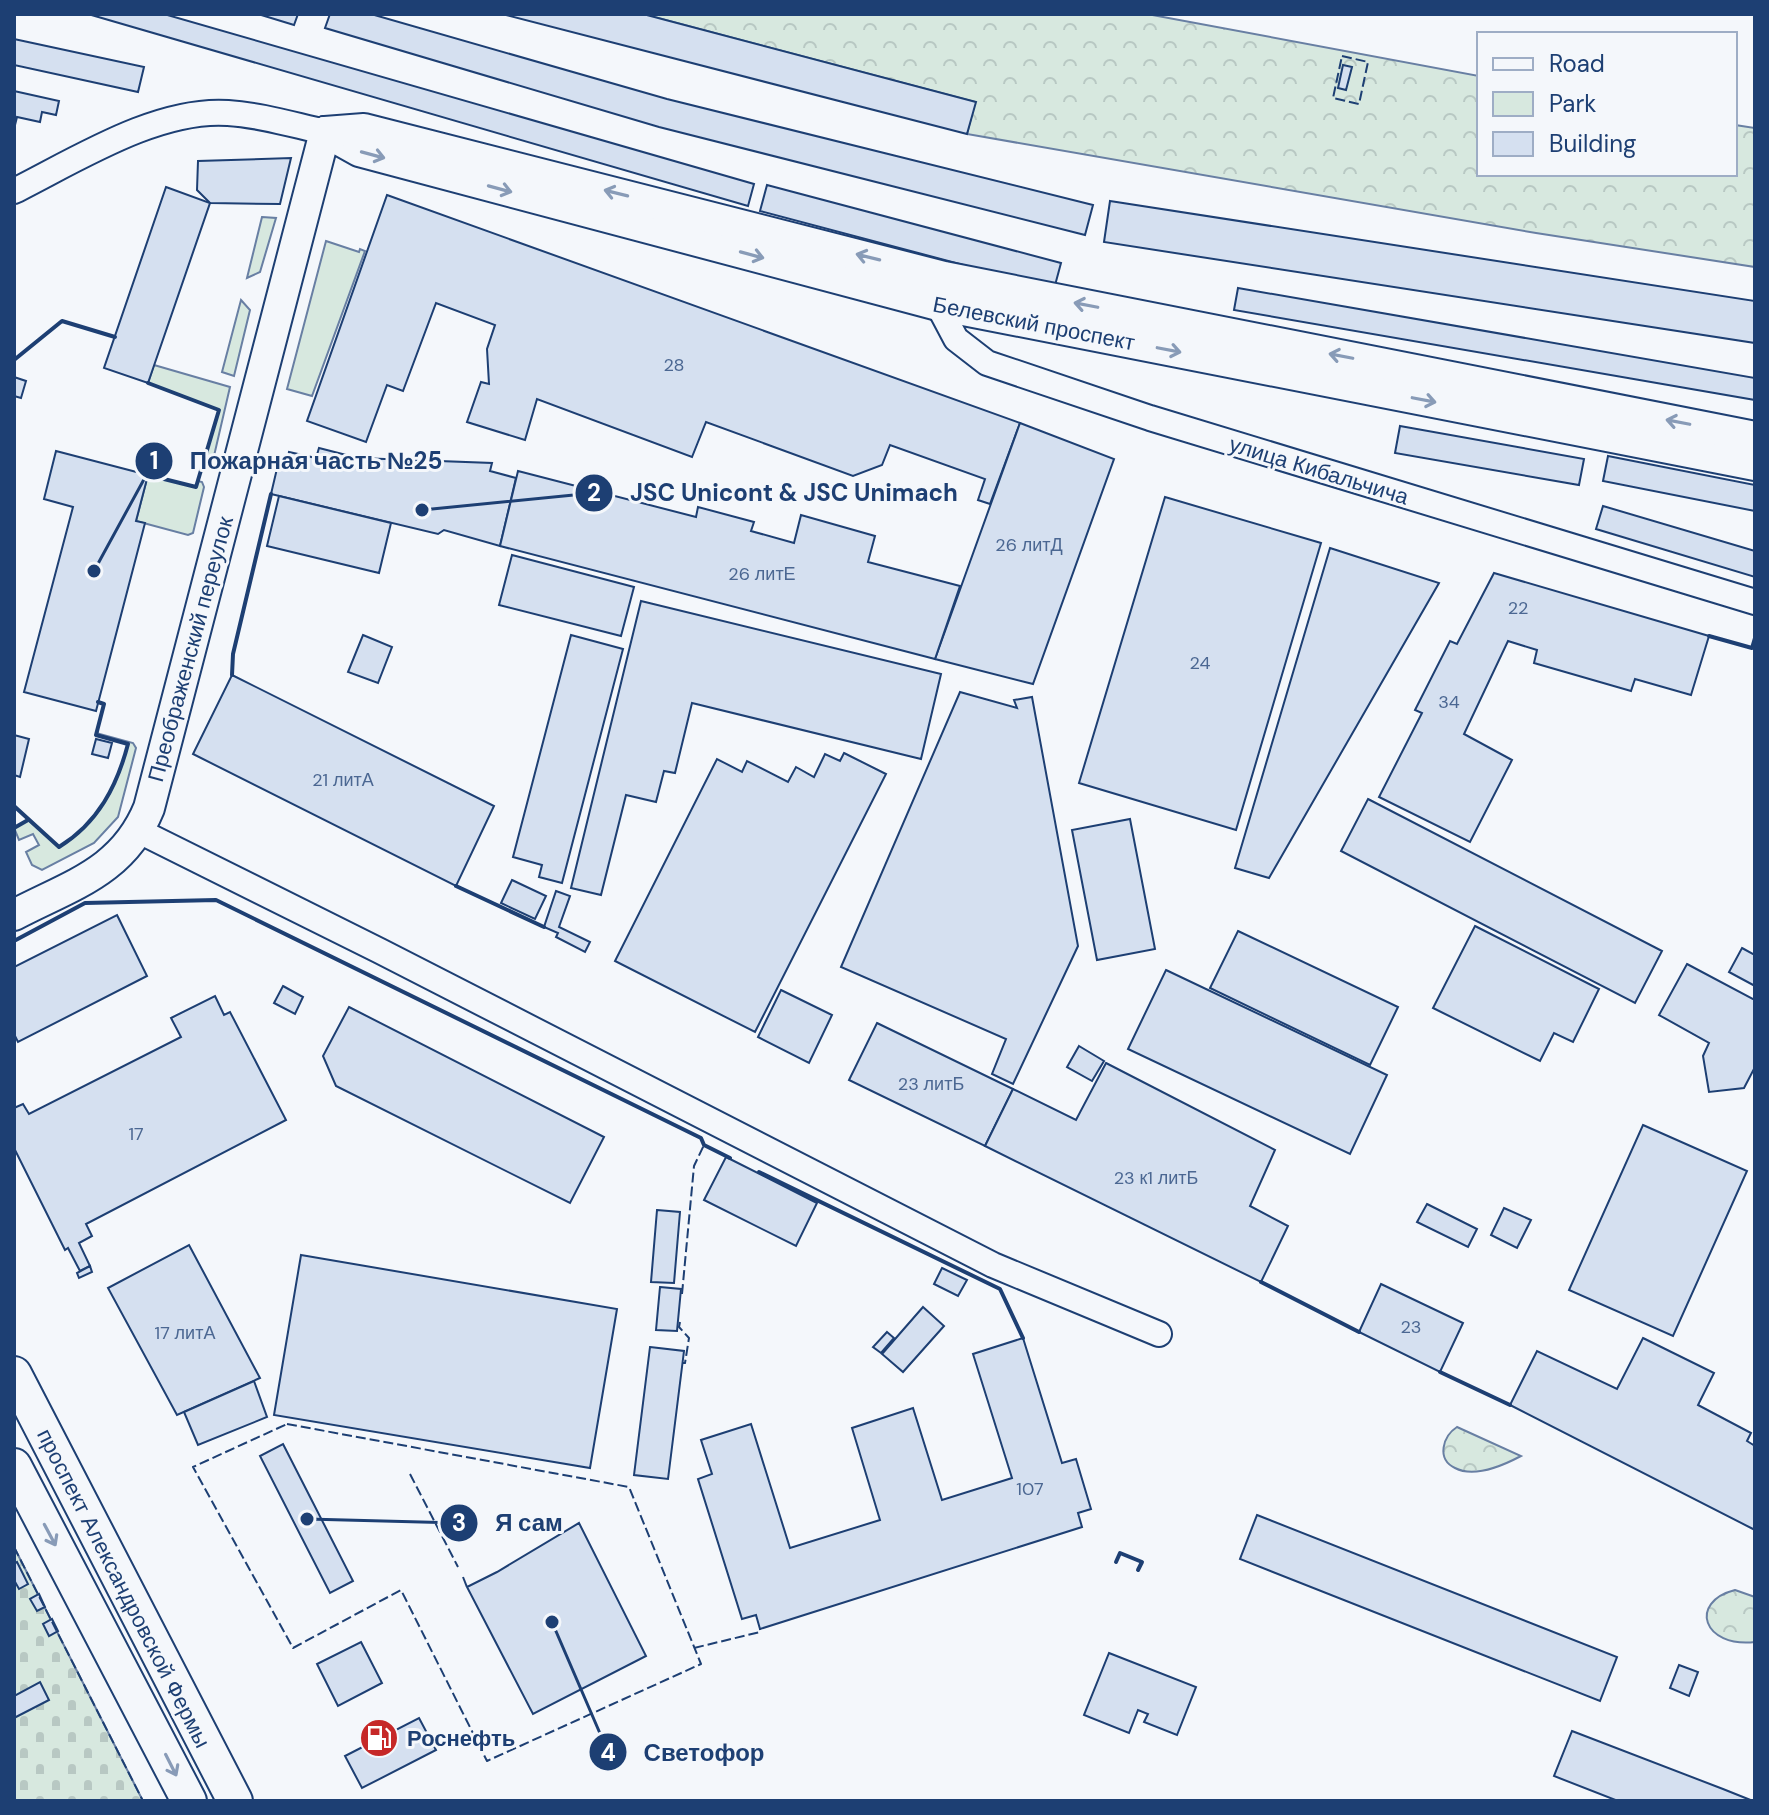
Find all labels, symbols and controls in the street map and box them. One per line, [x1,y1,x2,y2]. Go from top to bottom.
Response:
legend [1477,32,1737,176]
text: Road [1549,48,1605,79]
text: Park [1549,88,1596,119]
text: Building [1549,128,1636,159]
one-way arrow [360,149,386,164]
one-way arrow [487,183,513,198]
one-way arrow [604,185,630,200]
one-way arrow [738,249,764,264]
one-way arrow [856,249,882,264]
street label: Белевский проспект [931,290,1137,357]
one-way arrow [1073,297,1099,312]
one-way arrow [1155,344,1181,359]
one-way arrow [1329,348,1354,363]
house number: 28 [663,353,685,377]
one-way arrow [1411,393,1436,408]
one-way arrow [1666,414,1692,429]
street label: улица Кибальчича [1226,429,1413,512]
callout: Пожарная часть №25 [134,437,458,485]
text: 1 [150,445,158,476]
text: Пожарная часть №25 [190,445,442,476]
callout: JSC Unicont & JSC Unimach [574,469,974,517]
text: 2 [587,477,601,508]
text: JSC Unicont & JSC Unimach [630,477,958,508]
street label: Преображенский переулок [141,513,240,785]
house number: 26 литД [995,533,1063,557]
house number: 26 литЕ [728,562,796,586]
house number: 22 [1508,596,1528,620]
house number: 24 [1190,651,1211,675]
house number: 34 [1438,690,1460,714]
house number: 21 литА [312,768,374,792]
house number: 23 литБ [898,1072,964,1096]
house number: 17 [128,1122,144,1146]
house number: 23 к1 литБ [1114,1166,1198,1190]
house number: 23 [1400,1315,1422,1339]
house number: 17 литА [155,1321,215,1345]
street label: проспект Александровской Фермы [30,1424,217,1753]
house number: 107 [1016,1477,1044,1501]
callout: Я сам [439,1499,579,1547]
text: 3 [452,1507,466,1538]
text: Я сам [495,1507,563,1538]
one-way arrow [43,1523,59,1546]
fuel station icon: Роснефть [358,1717,400,1759]
place label: Роснефть [407,1724,515,1753]
callout: Светофор [588,1728,781,1776]
text: 4 [600,1737,616,1768]
text: Светофор [644,1737,764,1768]
one-way arrow [163,1753,179,1777]

